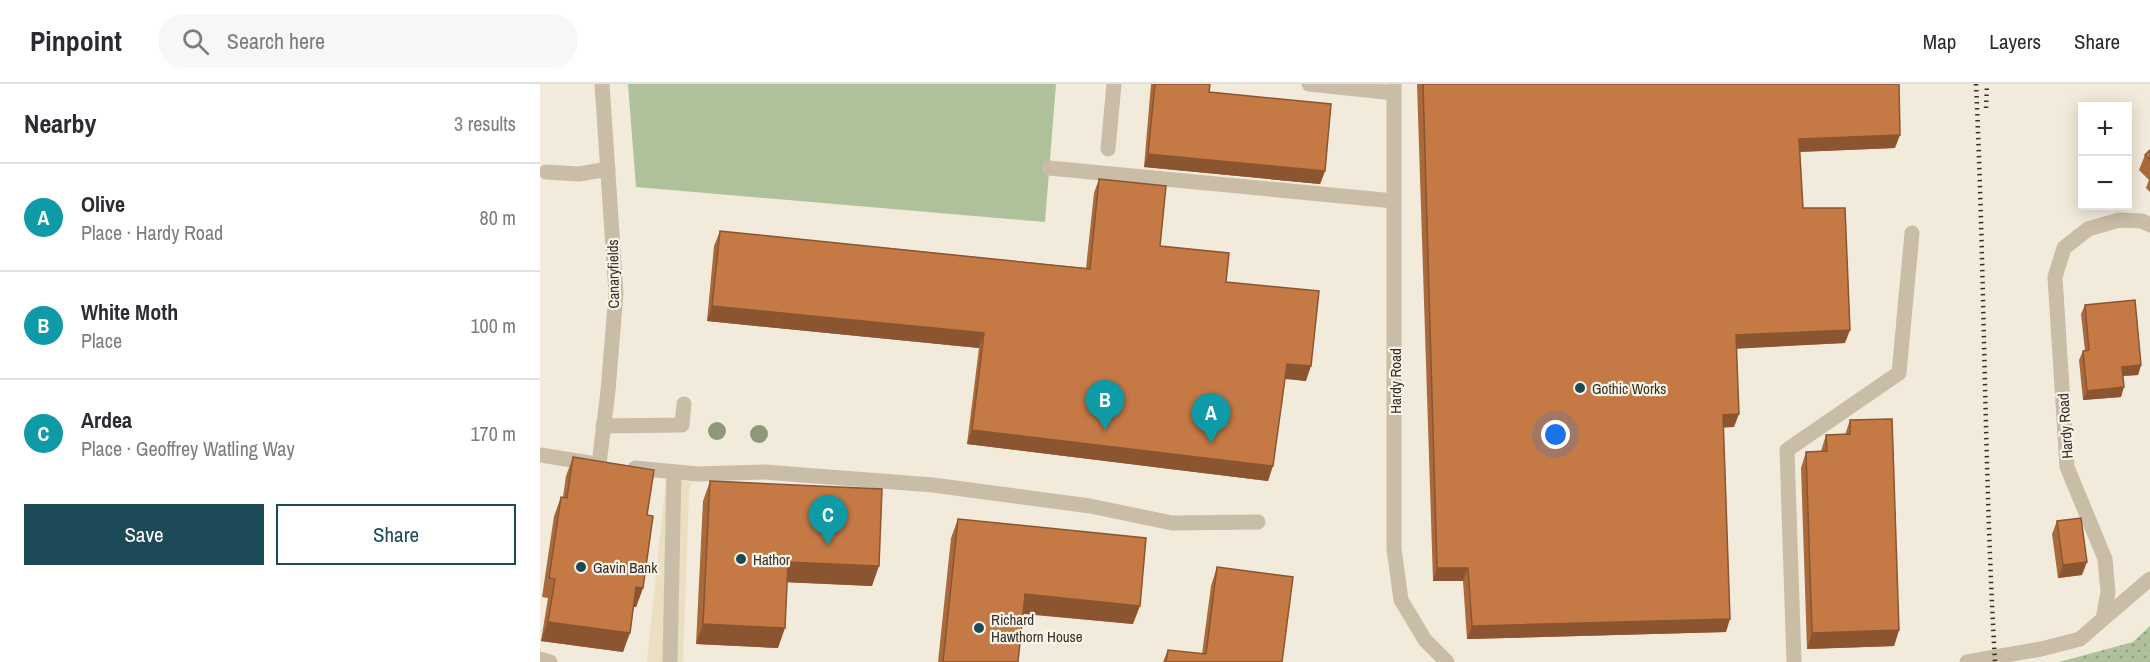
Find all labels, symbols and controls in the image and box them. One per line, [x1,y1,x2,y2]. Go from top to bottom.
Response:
search box [158,14,578,68]
text: Pinpoint [30,22,122,60]
icon: search [179,25,212,58]
text: Search here [227,26,325,56]
text: Map [1923,27,1956,56]
text: Layers [1989,27,2041,56]
text: Share [2074,27,2120,56]
map controls [2078,102,2132,210]
button: + [2078,102,2132,156]
text: Nearby [24,106,96,141]
text: 3 results [454,110,516,137]
button: − [2078,156,2132,210]
text: Olive [81,189,125,219]
text: A [38,204,49,231]
text: 80 m [480,204,516,231]
text: Place · Hardy Road [81,219,223,246]
street label: Canaryfields [602,239,624,309]
text: White Moth [81,297,178,327]
text: B [38,312,49,339]
text: 100 m [470,312,516,339]
text: Place [81,327,122,354]
street label: Hardy Road [1385,348,1406,414]
place label: Gothic Works [1592,378,1666,399]
pin: B [1086,380,1124,430]
marker: Gothic Works [1573,381,1587,395]
street label: Hardy Road [2052,393,2078,459]
pin: A [1192,394,1230,443]
text: Ardea [81,405,132,435]
text: C [38,420,49,447]
text: 170 m [470,420,516,447]
your location [1541,420,1570,449]
text: Place · Geoffrey Watling Way [81,435,295,462]
pin: C [808,496,848,545]
button: Save [24,504,264,565]
button: Share [276,504,516,565]
place label: Hathor [753,549,790,570]
marker: Hathor [734,552,748,566]
place label: Gavin Bank [593,557,658,578]
marker: Gavin Bank [574,560,588,574]
place label: Richard Hawthorn House [991,609,1083,647]
marker: Richard Hawthorn House [972,621,986,635]

